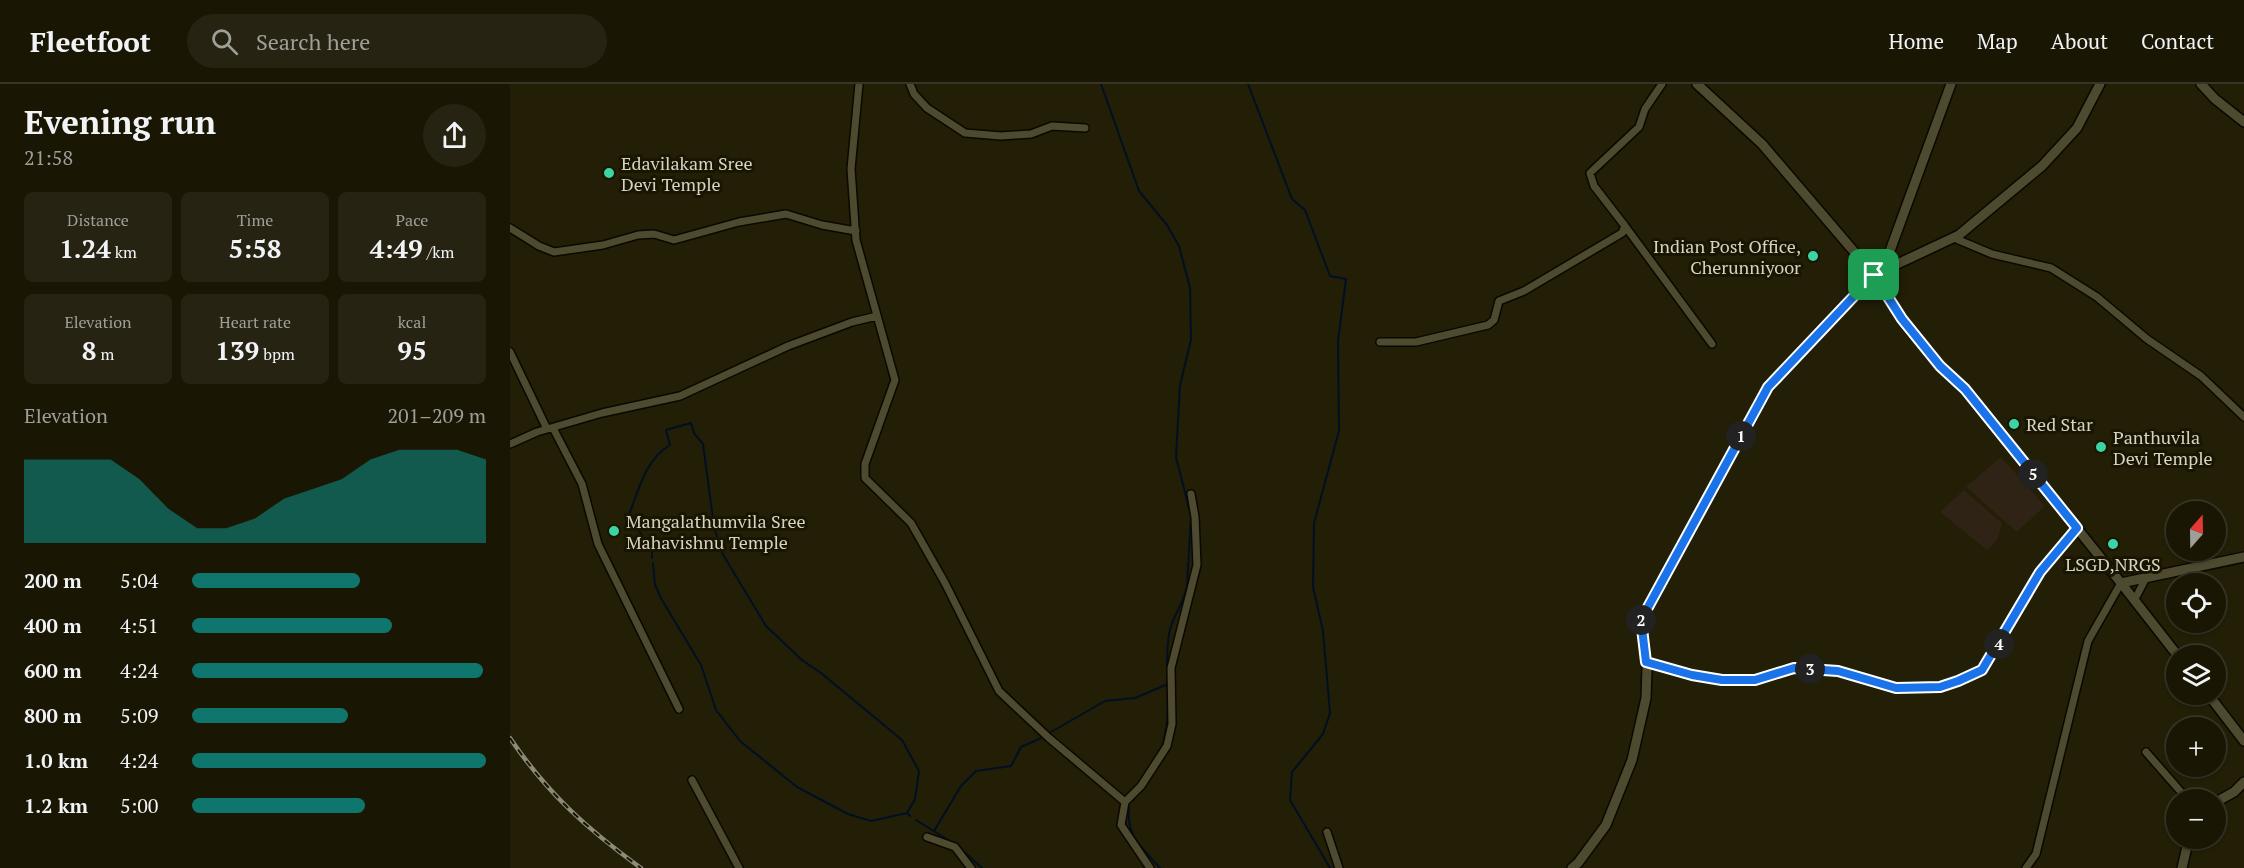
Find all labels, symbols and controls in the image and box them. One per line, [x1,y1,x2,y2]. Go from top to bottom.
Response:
search box [187,14,607,68]
text: Fleetfoot [30,23,151,60]
icon: search [208,25,241,58]
text: Search here [256,27,370,56]
text: Home [1888,27,1944,55]
text: Map [1977,27,2018,55]
text: About [2051,27,2108,55]
text: Contact [2141,27,2214,55]
text: Evening run [24,100,216,143]
button: share [423,104,486,167]
text: 21:58 [24,144,73,171]
place label: Edavilakam Sree Devi Temple [621,151,753,196]
marker: Edavilakam Sree Devi Temple [602,166,616,180]
text: Distance [67,209,129,231]
text: Time [237,209,273,231]
text: Pace [396,209,428,231]
text: 1.24 [59,231,111,265]
text: 5:58 [229,231,282,265]
text: 4:49 [370,231,423,265]
place label: Indian Post Office, Cherunniyoor [1653,234,1801,279]
text: km [111,241,137,263]
text: /km [423,241,454,263]
marker: Indian Post Office, Cherunniyoor [1806,249,1820,263]
pin [1848,249,1899,300]
icon: arrive [1857,258,1890,291]
text: Elevation [64,311,132,333]
text: Heart rate [219,311,291,333]
text: kcal [398,311,426,333]
text: 8 [82,333,97,367]
text: 139 [215,333,259,367]
text: 95 [397,333,427,367]
text: m [97,343,114,365]
text: bpm [259,343,295,365]
text: Elevation [24,402,108,429]
text: 201–209 m [387,402,486,429]
place label: Red Star [2026,412,2093,436]
marker: Red Star [2007,417,2021,431]
pin: 1 [1726,421,1756,451]
text: 1 [1736,425,1746,447]
place label: Panthuvila Devi Temple [2113,425,2213,470]
marker: Panthuvila Devi Temple [2094,440,2108,454]
pin: 5 [2018,459,2048,489]
text: 5 [2028,463,2038,485]
north arrow [2166,501,2226,561]
map controls [2166,501,2226,849]
place label: Mangalathumvila Sree Mahavishnu Temple [626,509,806,554]
marker: Mangalathumvila Sree Mahavishnu Temple [607,524,621,538]
marker: LSGD,NRGS [2106,537,2120,551]
place label: LSGD,NRGS [2065,552,2161,576]
text: 200 m [24,567,82,594]
text: 5:04 [120,567,159,594]
button: locate [2166,573,2226,633]
pin: 2 [1626,605,1656,635]
text: 2 [1636,609,1646,631]
text: 400 m [24,612,82,639]
text: 4:51 [120,612,159,639]
pin: 4 [1984,629,2014,659]
text: 4 [1994,633,2004,655]
button: layers [2166,645,2226,705]
pin: 3 [1795,654,1825,684]
text: 600 m [24,657,82,684]
text: 4:24 [120,657,159,684]
text: 3 [1805,658,1815,680]
text: 800 m [24,702,82,729]
text: 5:09 [120,702,159,729]
button: + [2166,717,2226,777]
text: 1.0 km [24,747,88,774]
text: 4:24 [120,747,159,774]
button: − [2166,789,2226,849]
text: 1.2 km [24,792,88,819]
text: 5:00 [120,792,159,819]

